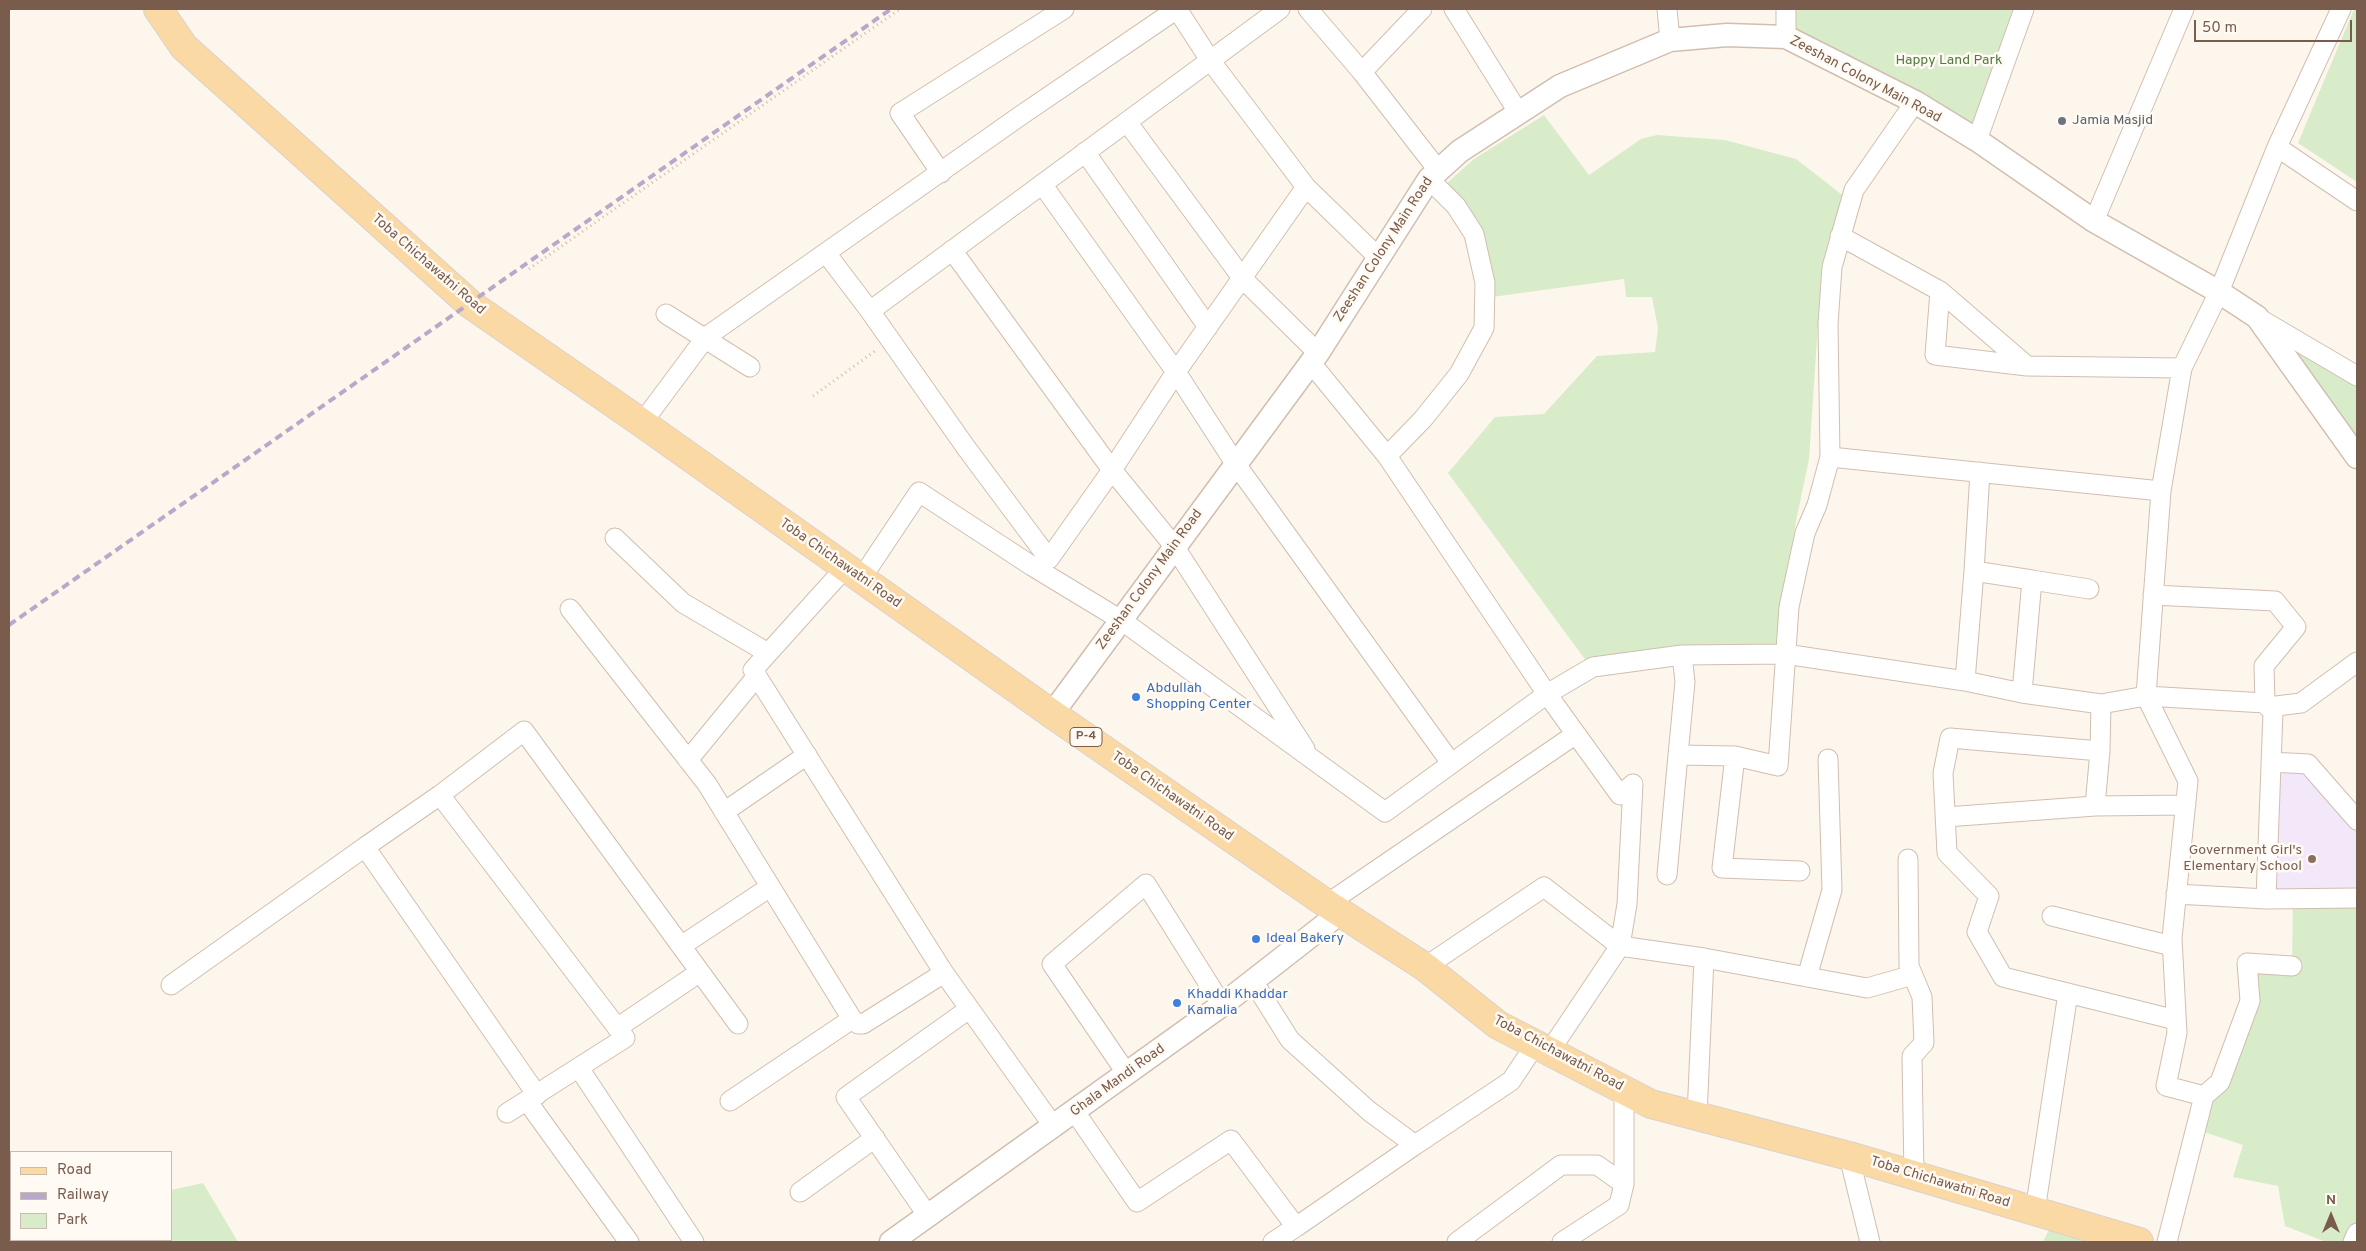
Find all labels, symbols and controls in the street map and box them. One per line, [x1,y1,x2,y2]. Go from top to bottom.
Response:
scale bar [2196,10,2354,42]
text: 50 m [2202,19,2237,38]
street label: Zeeshan Colony Main Road [1786,33,1944,127]
park label: Happy Land Park [1896,53,2002,69]
place label: Jamia Masjid [2072,113,2153,129]
marker: Jamia Masjid [2056,115,2068,127]
street label: Zeeshan Colony Main Road [1331,174,1437,326]
street label: Toba Chichawatni Road [368,211,488,319]
street label: Zeeshan Colony Main Road [1093,507,1207,653]
street label: Toba Chichawatni Road [776,516,904,612]
place label: Abdullah Shopping Center [1146,681,1252,714]
marker: Abdullah Shopping Center [1130,691,1142,703]
road number: P-4 [1070,728,1102,746]
street label: Toba Chichawatni Road [1108,749,1236,845]
place label: Government Girl's Elementary School [2183,843,2302,876]
marker: Government Girl's Elementary School [2306,853,2318,865]
place label: Ideal Bakery [1266,931,1344,947]
marker: Ideal Bakery [1250,933,1262,945]
place label: Khaddi Khaddar Kamalia [1187,987,1288,1020]
marker: Khaddi Khaddar Kamalia [1171,997,1183,1009]
street label: Toba Chichawatni Road [1490,1013,1626,1095]
street label: Ghala Mandi Road [1067,1041,1169,1121]
legend [10,1151,172,1241]
street label: Toba Chichawatni Road [1868,1154,2012,1212]
text: Road [57,1161,92,1180]
text: Railway [57,1186,109,1205]
north arrow [2306,1191,2356,1241]
text: N [2326,1192,2336,1209]
text: Park [57,1211,88,1230]

